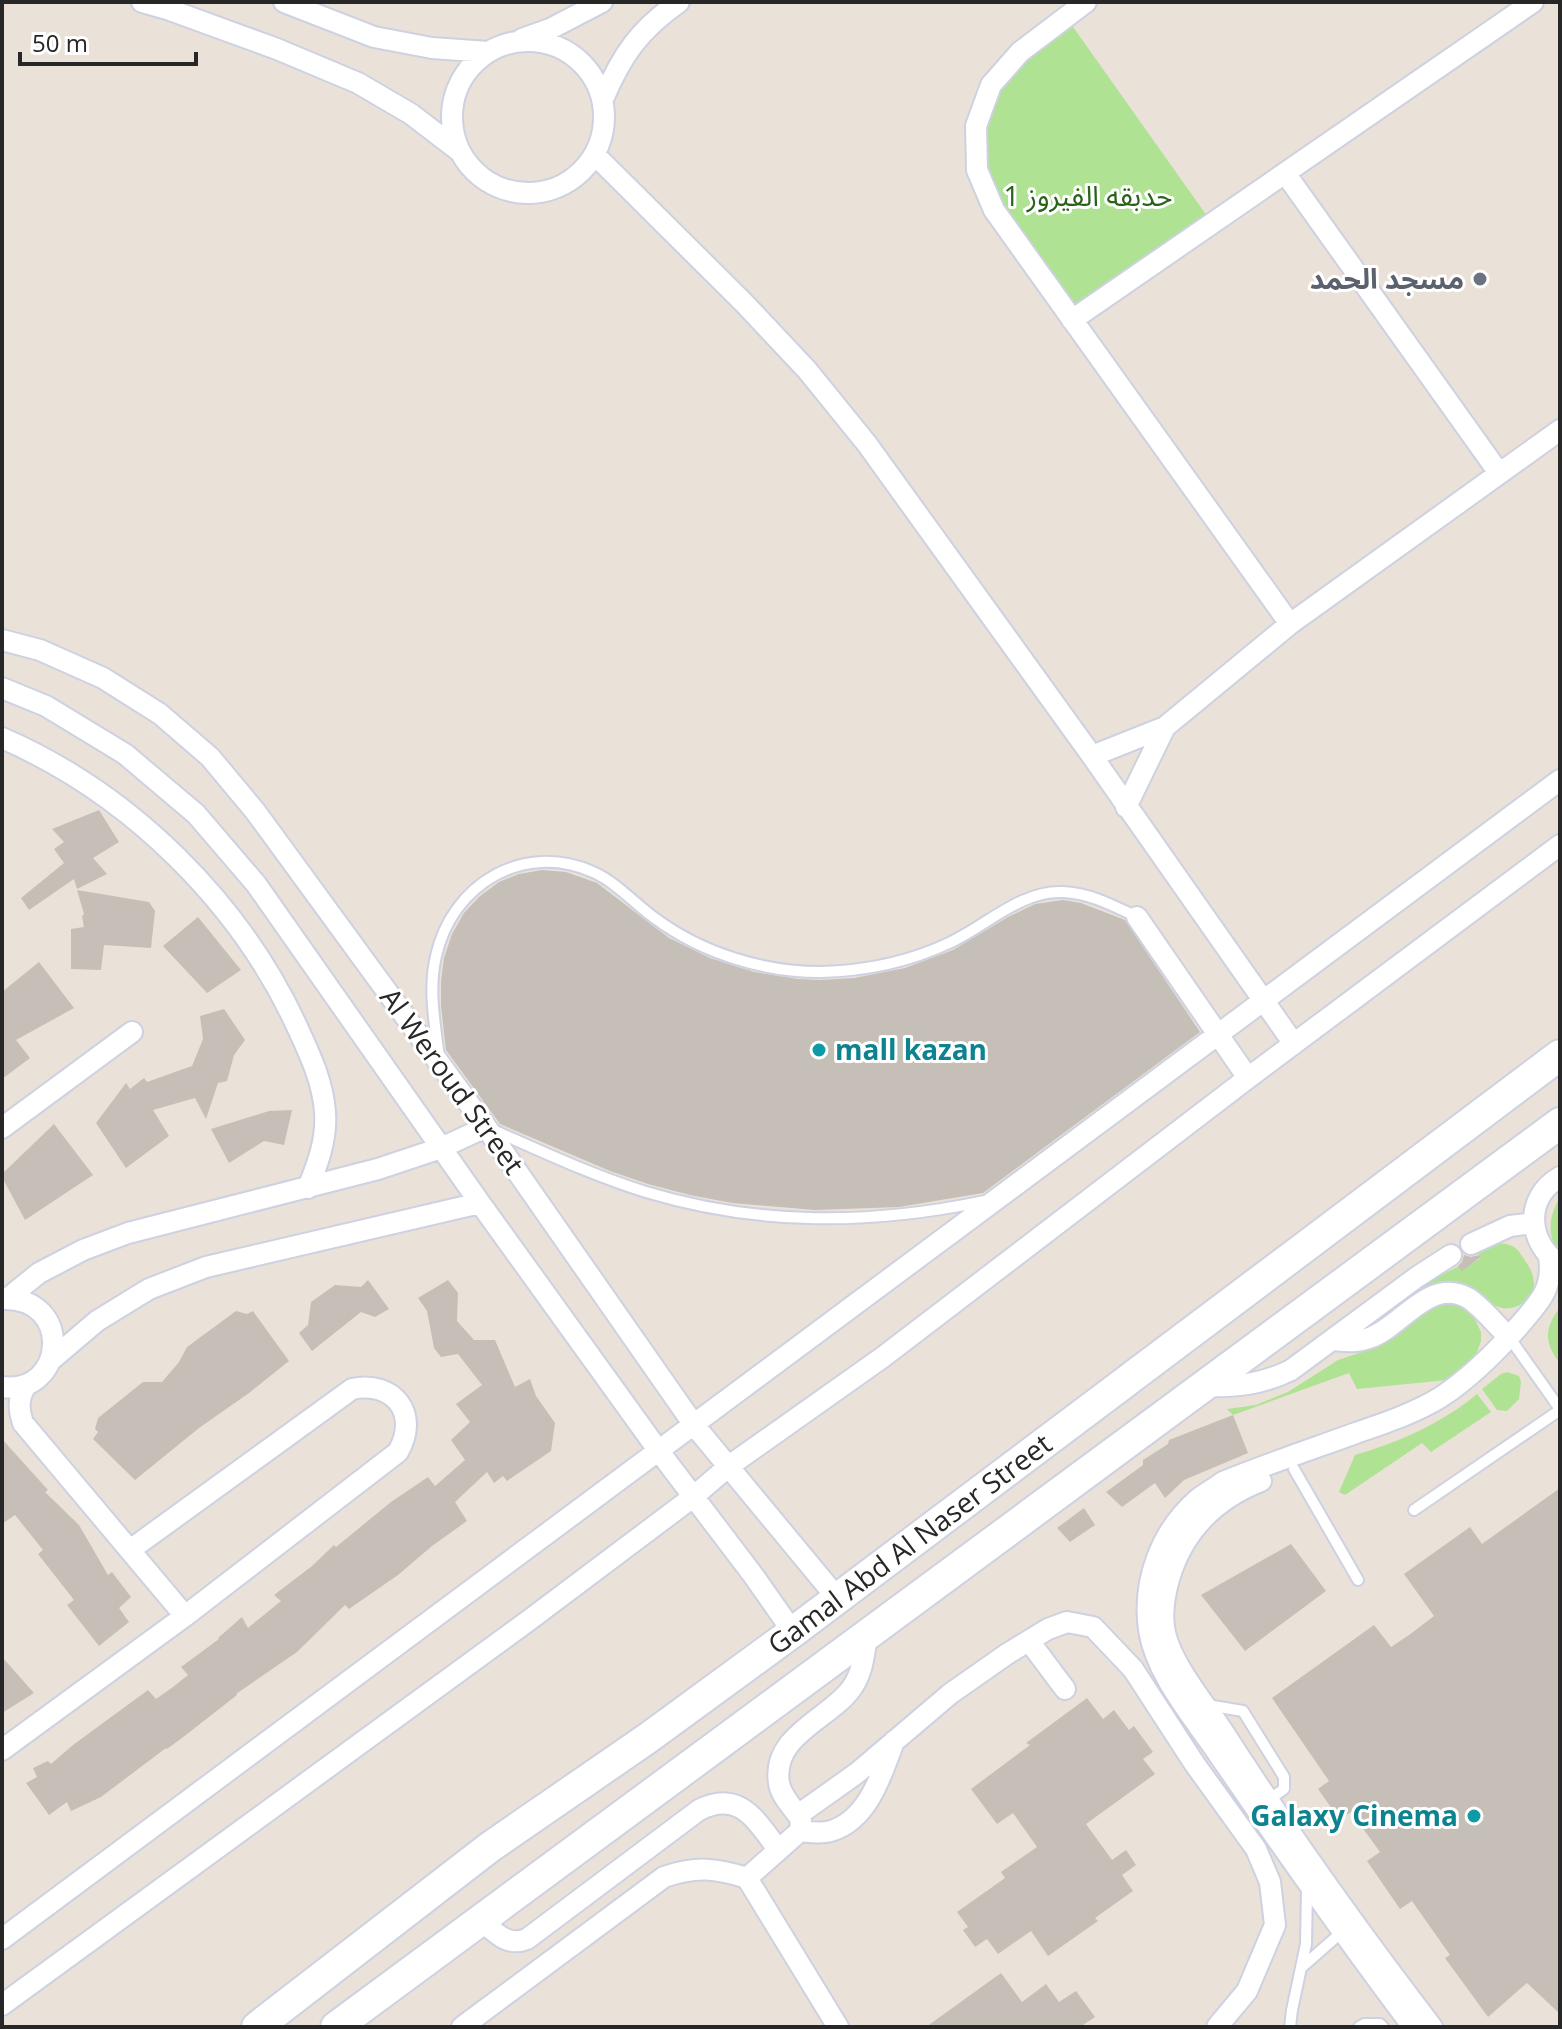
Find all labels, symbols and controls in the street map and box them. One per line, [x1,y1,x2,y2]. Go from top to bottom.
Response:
scale bar [20,16,196,66]
text: 50 m [32,26,88,59]
park label: حدبقه الفيروز 1 [1003,176,1173,214]
place label: مسجد الحمد [1310,259,1464,297]
marker: مسجد الحمد [1471,270,1489,288]
street label: Al Weroud Street [372,980,533,1181]
place label: mall kazan [835,1030,987,1068]
marker: mall kazan [810,1041,828,1059]
street label: Gamal Abd Al Naser Street [759,1424,1059,1662]
place label: Galaxy Cinema [1250,1796,1458,1834]
marker: Galaxy Cinema [1465,1807,1483,1825]

